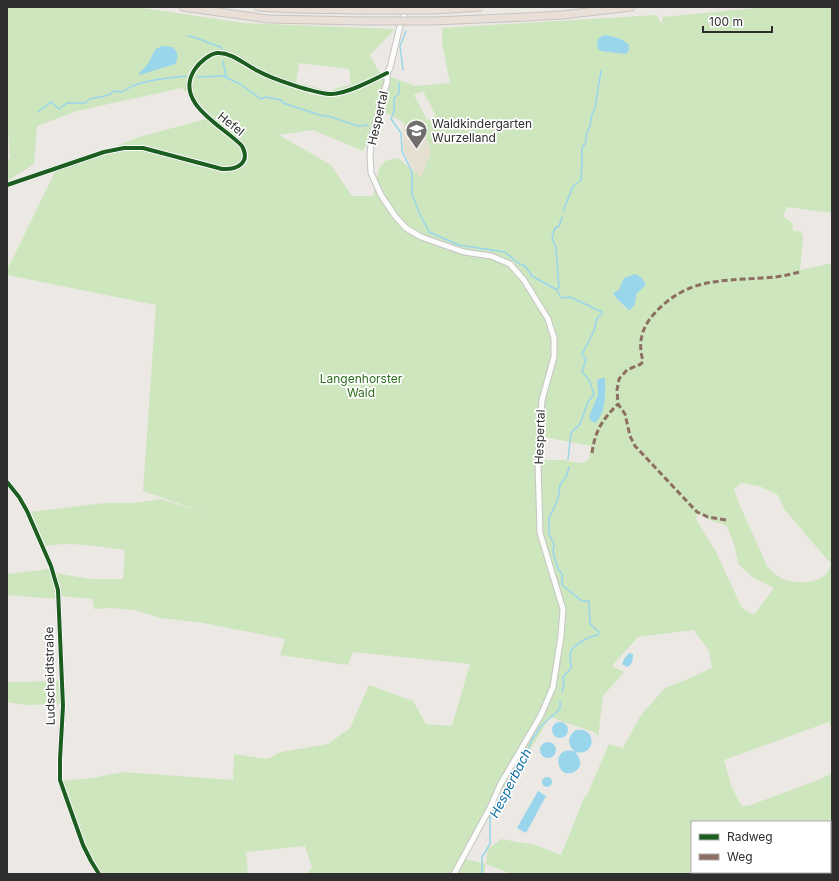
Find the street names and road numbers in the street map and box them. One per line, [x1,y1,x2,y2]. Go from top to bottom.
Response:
street label: Hespertal [364,89,391,146]
street label: Hefel [215,108,248,139]
street label: Hespertal [531,409,548,465]
street label: Ludscheidtstraße [41,627,58,725]

